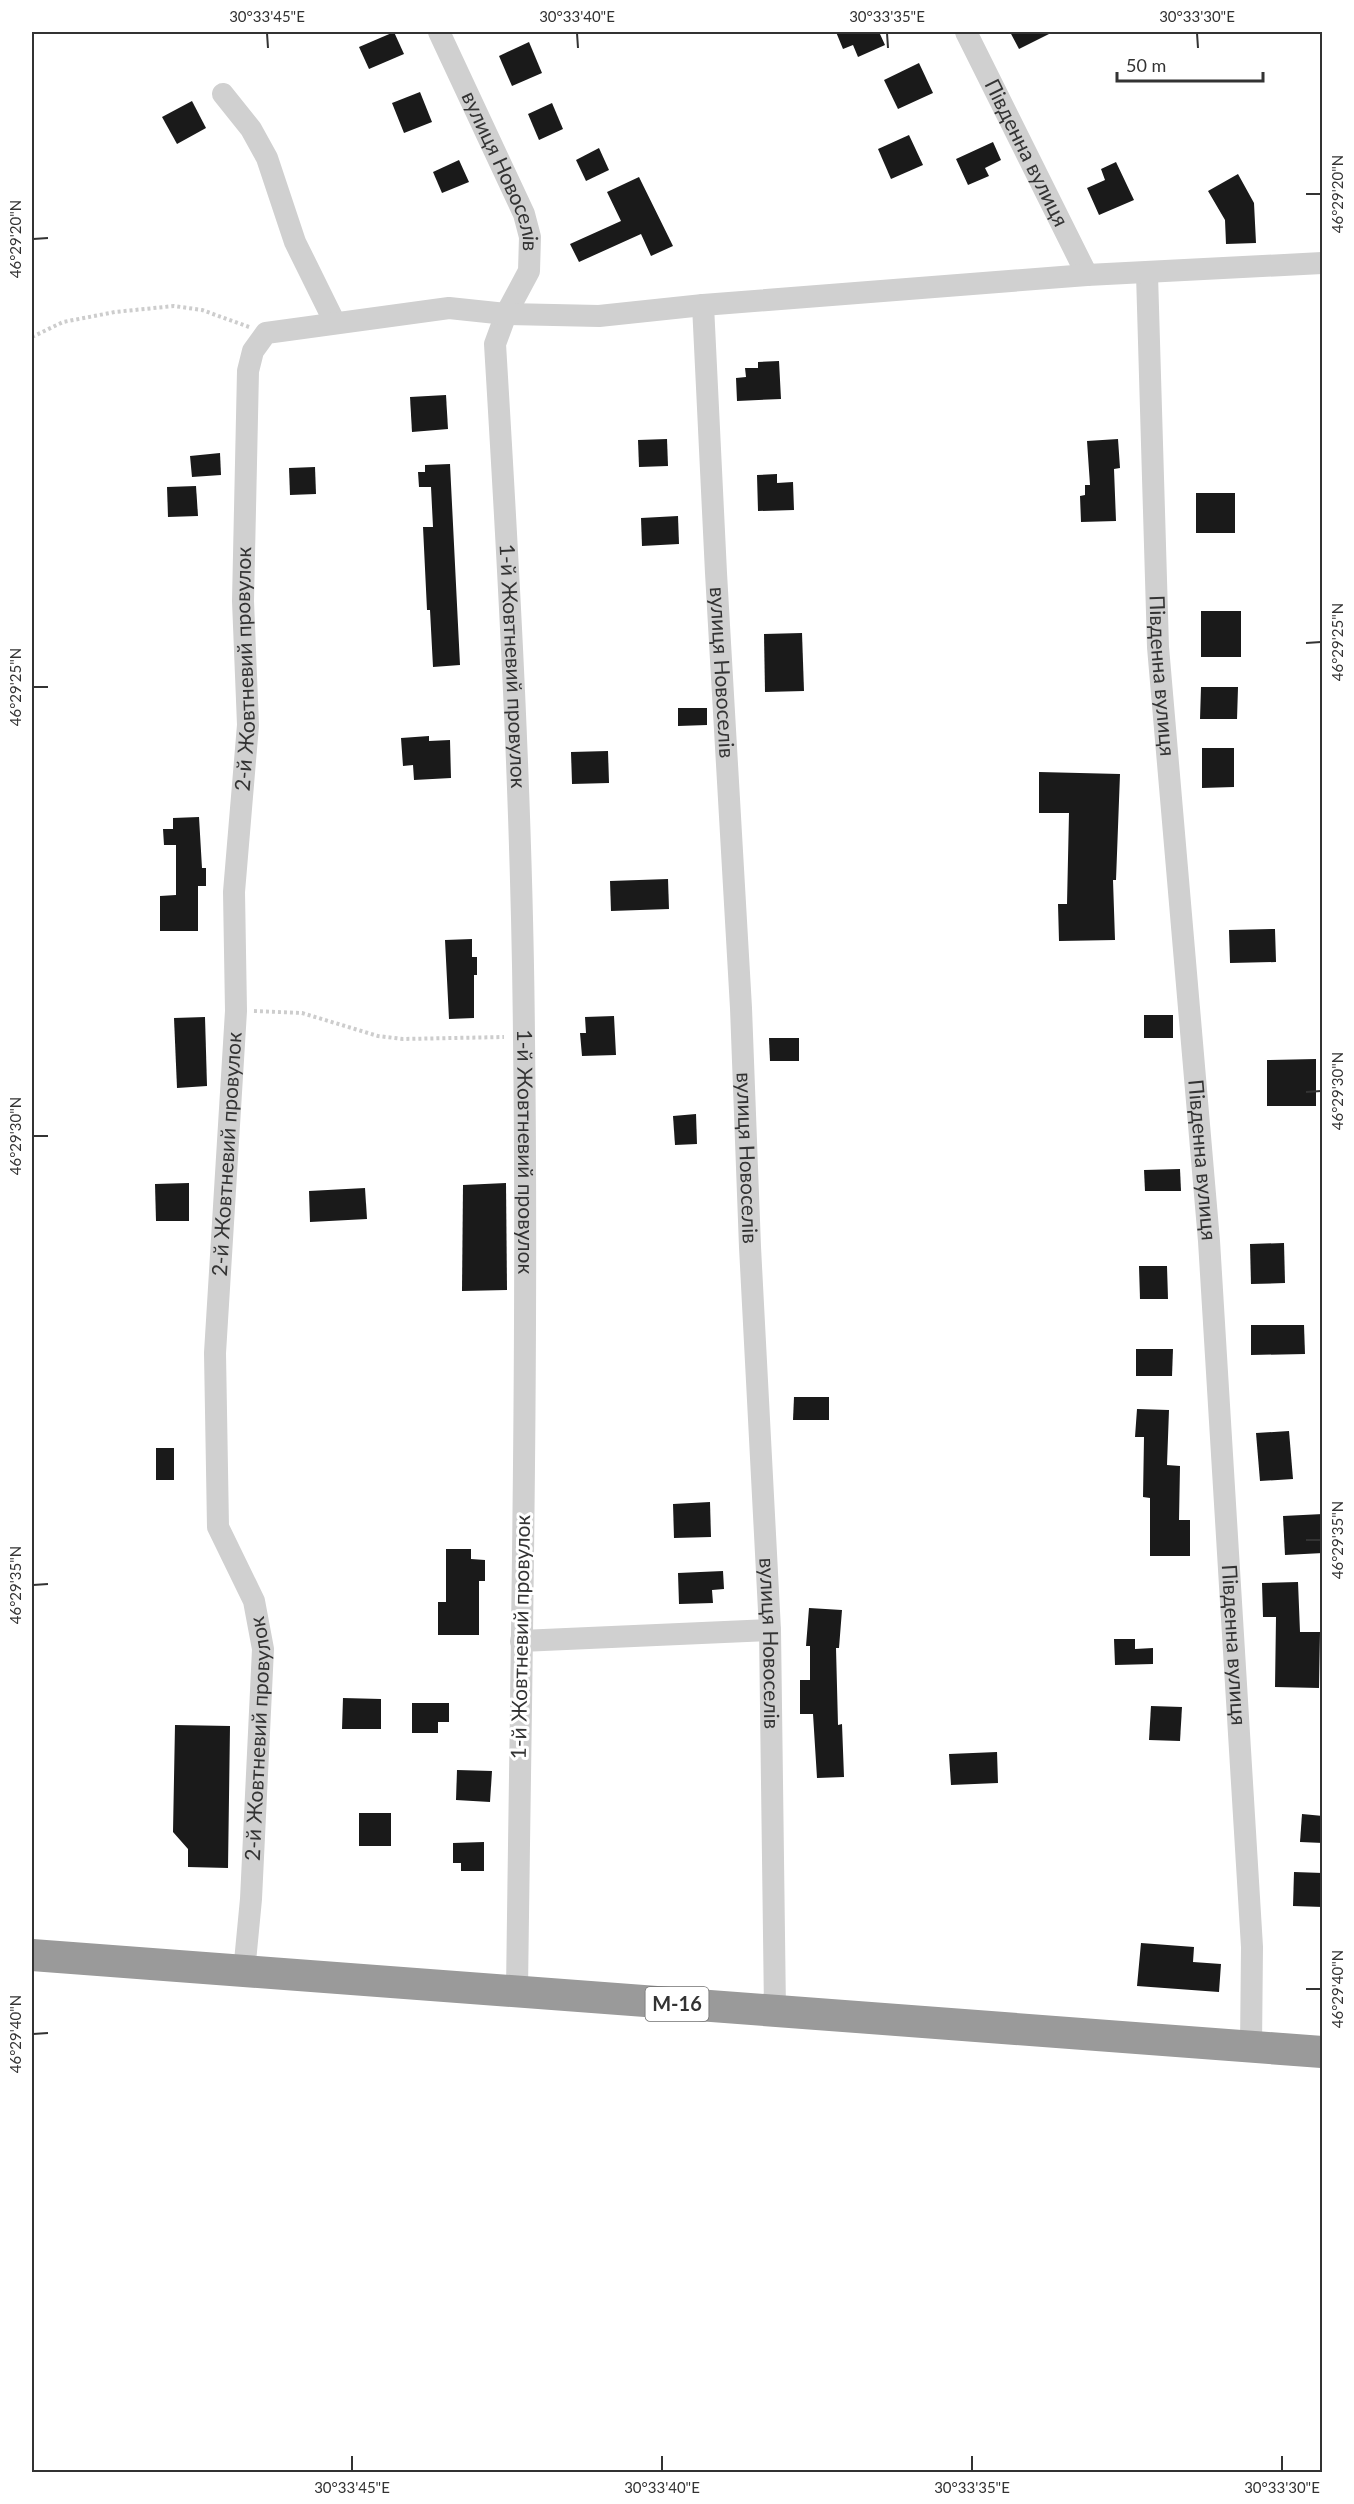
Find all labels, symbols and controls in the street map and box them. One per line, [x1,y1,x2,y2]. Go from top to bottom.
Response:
text: 30°33'45"E [229,7,305,25]
text: 30°33'40"E [539,7,615,25]
text: 30°33'35"E [849,7,925,25]
text: 30°33'30"E [1159,7,1235,25]
scale bar [1117,45,1262,83]
text: 50 m [1126,54,1166,76]
street label: Південна вулиця [980,74,1075,230]
street label: вулиця Новоселів [457,87,544,252]
text: 46°29'20"N [1328,155,1346,233]
text: 46°29'20"N [6,200,24,278]
street label: 1-й Жовтневий провулок [496,543,532,789]
street label: 2-й Жовтневий провулок [228,546,259,792]
street label: вулиця Новоселів [706,586,741,759]
street label: Південна вулиця [1145,595,1181,757]
text: 46°29'25"N [1328,603,1346,681]
text: 46°29'25"N [6,648,24,726]
street label: 1-й Жовтневий провулок [513,1029,539,1275]
street label: 2-й Жовтневий провулок [206,1031,246,1277]
text: 46°29'30"N [1328,1052,1346,1130]
street label: вулиця Новоселів [732,1072,764,1244]
street label: Південна вулиця [1184,1078,1223,1241]
text: 46°29'30"N [6,1097,24,1175]
text: 46°29'35"N [1328,1501,1346,1579]
street label: 1-й Жовтневий провулок [505,1514,534,1760]
text: 46°29'35"N [6,1546,24,1624]
street label: вулиця Новоселів [755,1557,785,1729]
street label: Південна вулиця [1218,1563,1252,1726]
street label: 2-й Жовтневий провулок [239,1615,274,1861]
text: 46°29'40"N [1328,1950,1346,2028]
road number: М-16 [646,1987,708,2021]
text: 46°29'40"N [6,1995,24,2073]
text: 30°33'45"E [314,2478,390,2496]
text: 30°33'40"E [624,2478,700,2496]
text: 30°33'35"E [934,2478,1010,2496]
text: 30°33'30"E [1244,2478,1320,2496]

